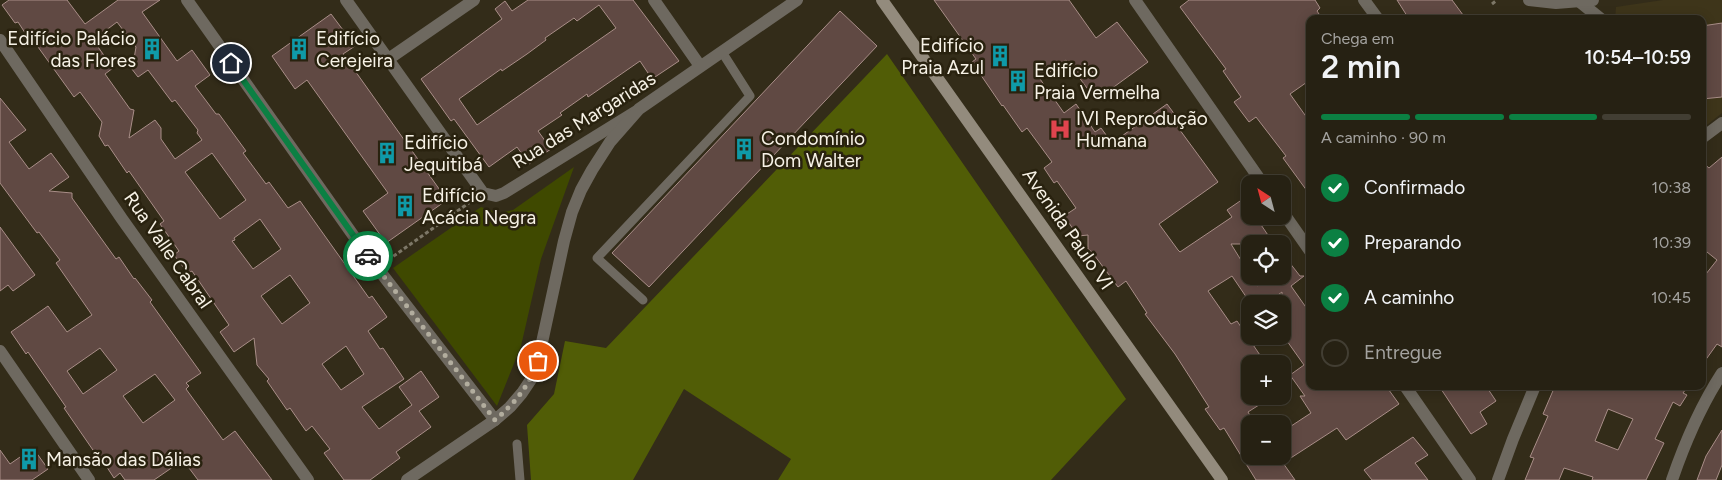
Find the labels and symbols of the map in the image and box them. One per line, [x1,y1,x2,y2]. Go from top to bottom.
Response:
place label: Edifício Palácio das Flores [7,27,136,72]
place label: Edifício Cerejeira [316,27,393,72]
place label: Edifício Praia Azul [901,34,984,79]
building icon: Edifício Palácio das Flores [139,36,165,62]
building icon: Edifício Cerejeira [286,36,312,62]
pin [210,42,252,84]
building icon: Edifício Praia Azul [987,43,1013,69]
place label: Edifício Praia Vermelha [1034,59,1160,104]
street label: Rua das Margaridas [508,67,660,173]
building icon: Edifício Praia Vermelha [1005,68,1031,94]
place label: IVI Reprodução Humana [1076,107,1208,152]
hospital icon: IVI Reprodução Humana [1047,116,1073,142]
place label: Condomínio Dom Walter [761,127,865,172]
place label: Edifício Jequitibá [404,131,483,176]
building icon: Condomínio Dom Walter [731,136,757,162]
building icon: Edifício Jequitibá [374,140,400,166]
street label: Avenida Paulo VI [1018,164,1118,294]
north arrow [1241,175,1291,225]
place label: Edifício Acácia Negra [422,184,536,229]
street label: Rua Valle Cabral [119,187,217,313]
building icon: Edifício Acácia Negra [392,193,418,219]
courier [343,231,393,281]
pin [517,340,559,382]
building icon: Mansão das Dálias [16,446,42,472]
place label: Mansão das Dálias [46,448,201,471]

